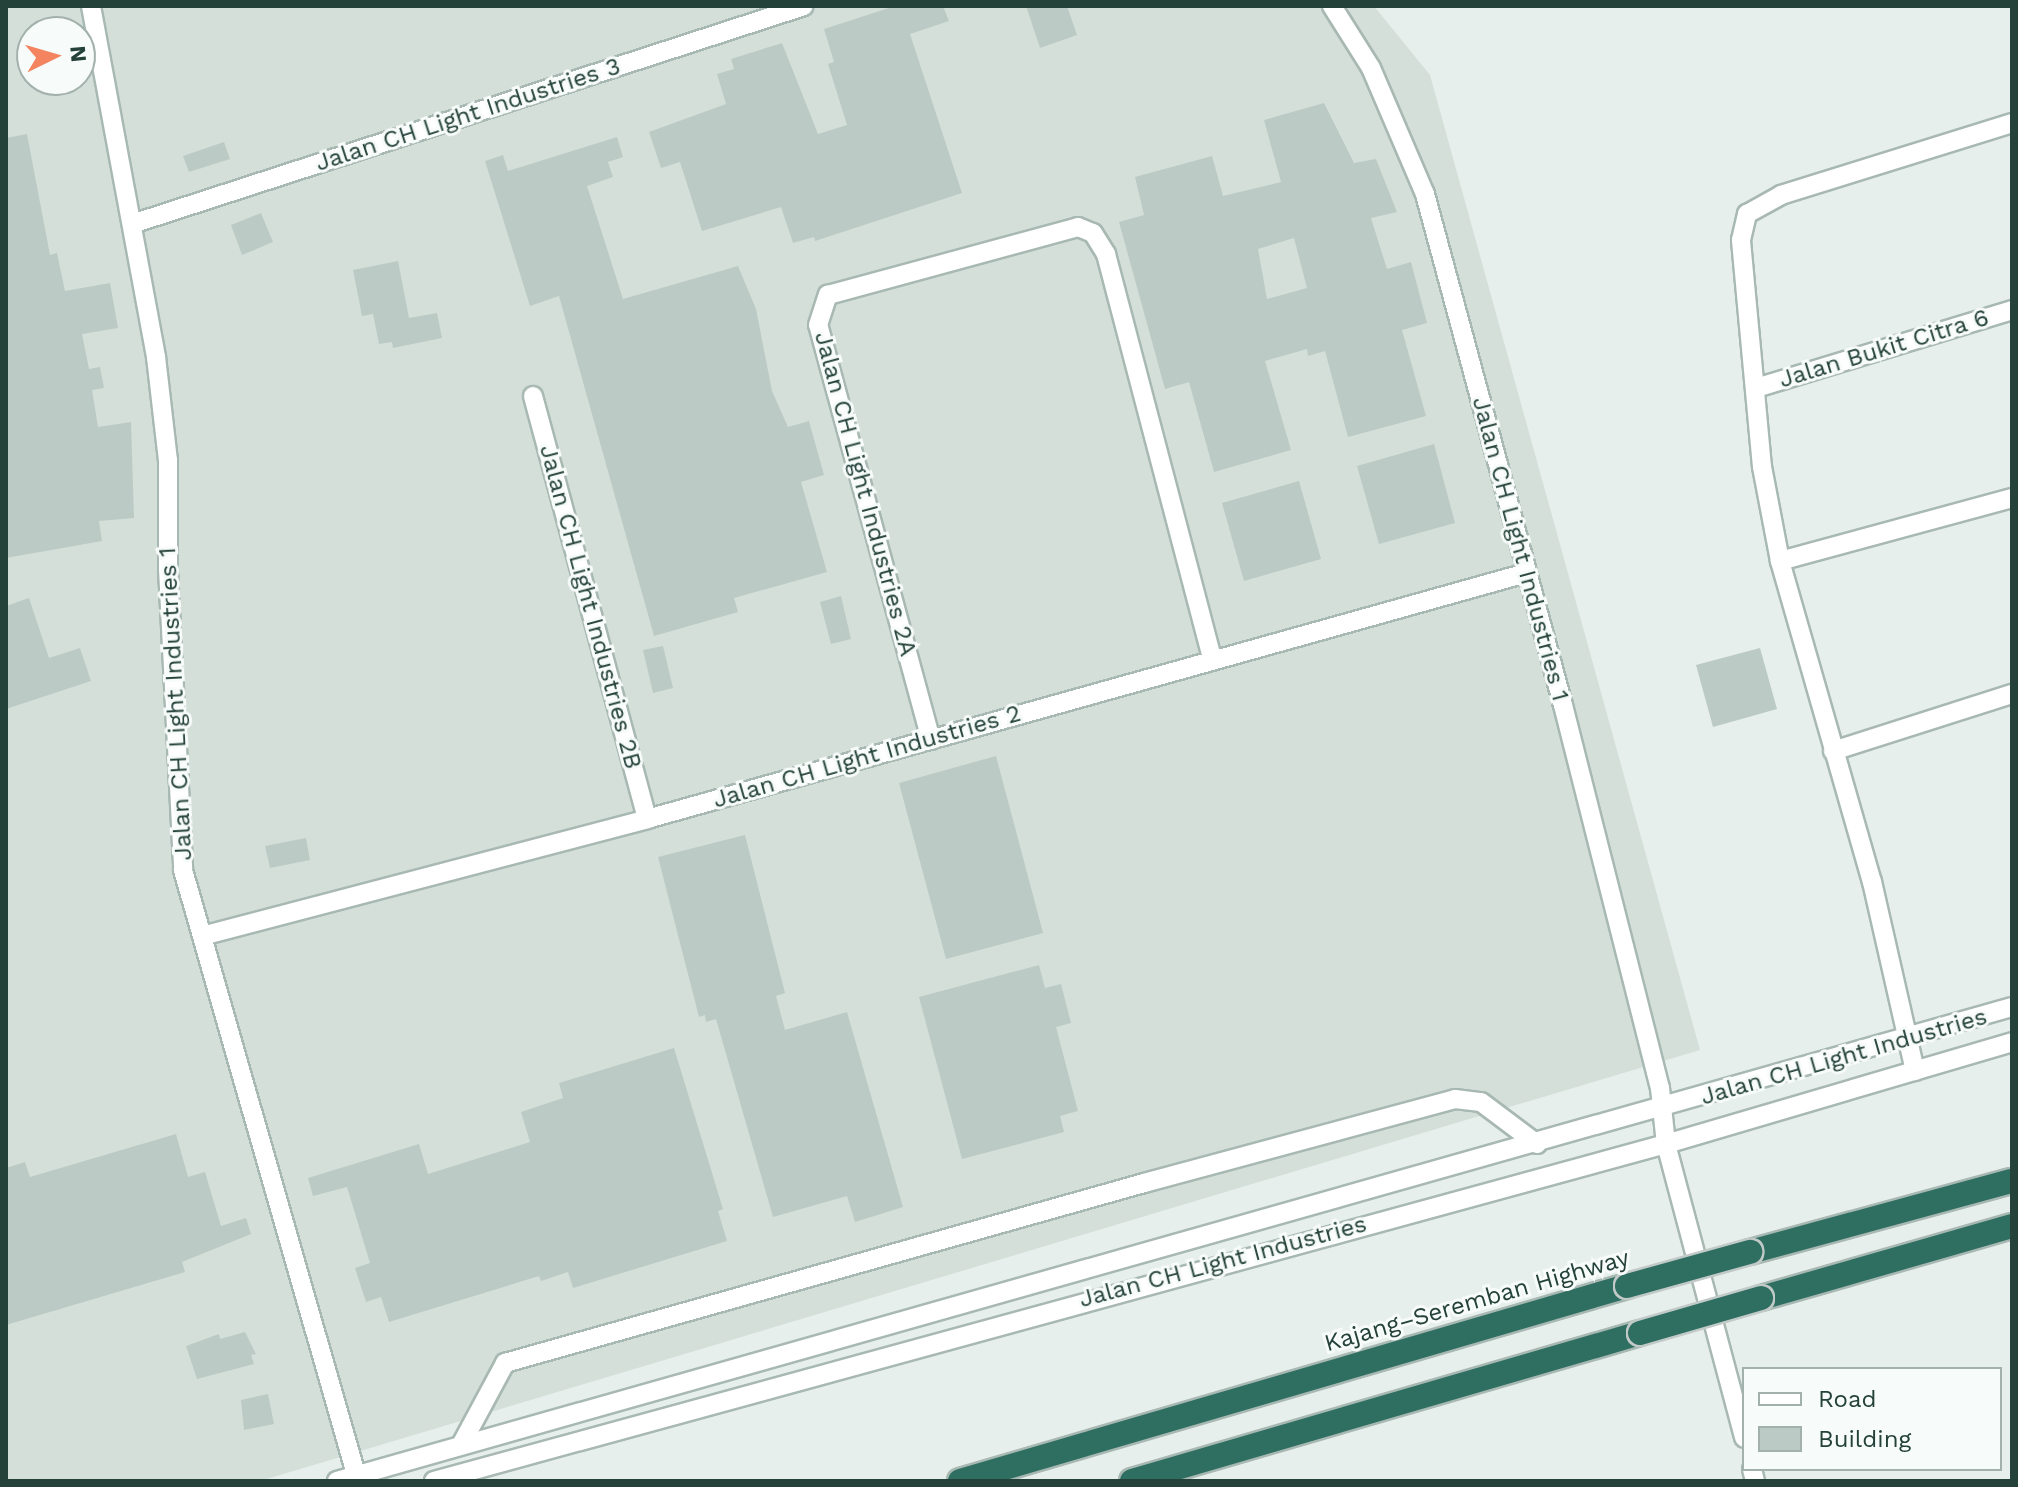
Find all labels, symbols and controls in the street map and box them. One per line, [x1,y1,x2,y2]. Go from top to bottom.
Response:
north arrow [16,16,96,96]
text: N [65,45,92,63]
street label: Jalan CH Light Industries 3 [312,52,624,178]
street label: Jalan Bukit Citra 6 [1775,303,1993,395]
street label: Jalan CH Light Industries 2A [808,329,922,659]
street label: Jalan CH Light Industries 1 [1465,394,1575,704]
street label: Jalan CH Light Industries 2B [533,442,647,772]
street label: Jalan CH Light Industries 1 [153,546,199,862]
street label: Jalan CH Light Industries 2 [710,699,1024,815]
street label: Jalan CH Light Industries [1698,1002,1990,1112]
street label: Jalan CH Light Industries [1076,1210,1370,1314]
street label: Kajang–Seremban Highway [1321,1244,1633,1358]
legend [1742,1367,2002,1471]
text: Road [1818,1385,1877,1413]
text: Building [1818,1425,1911,1453]

